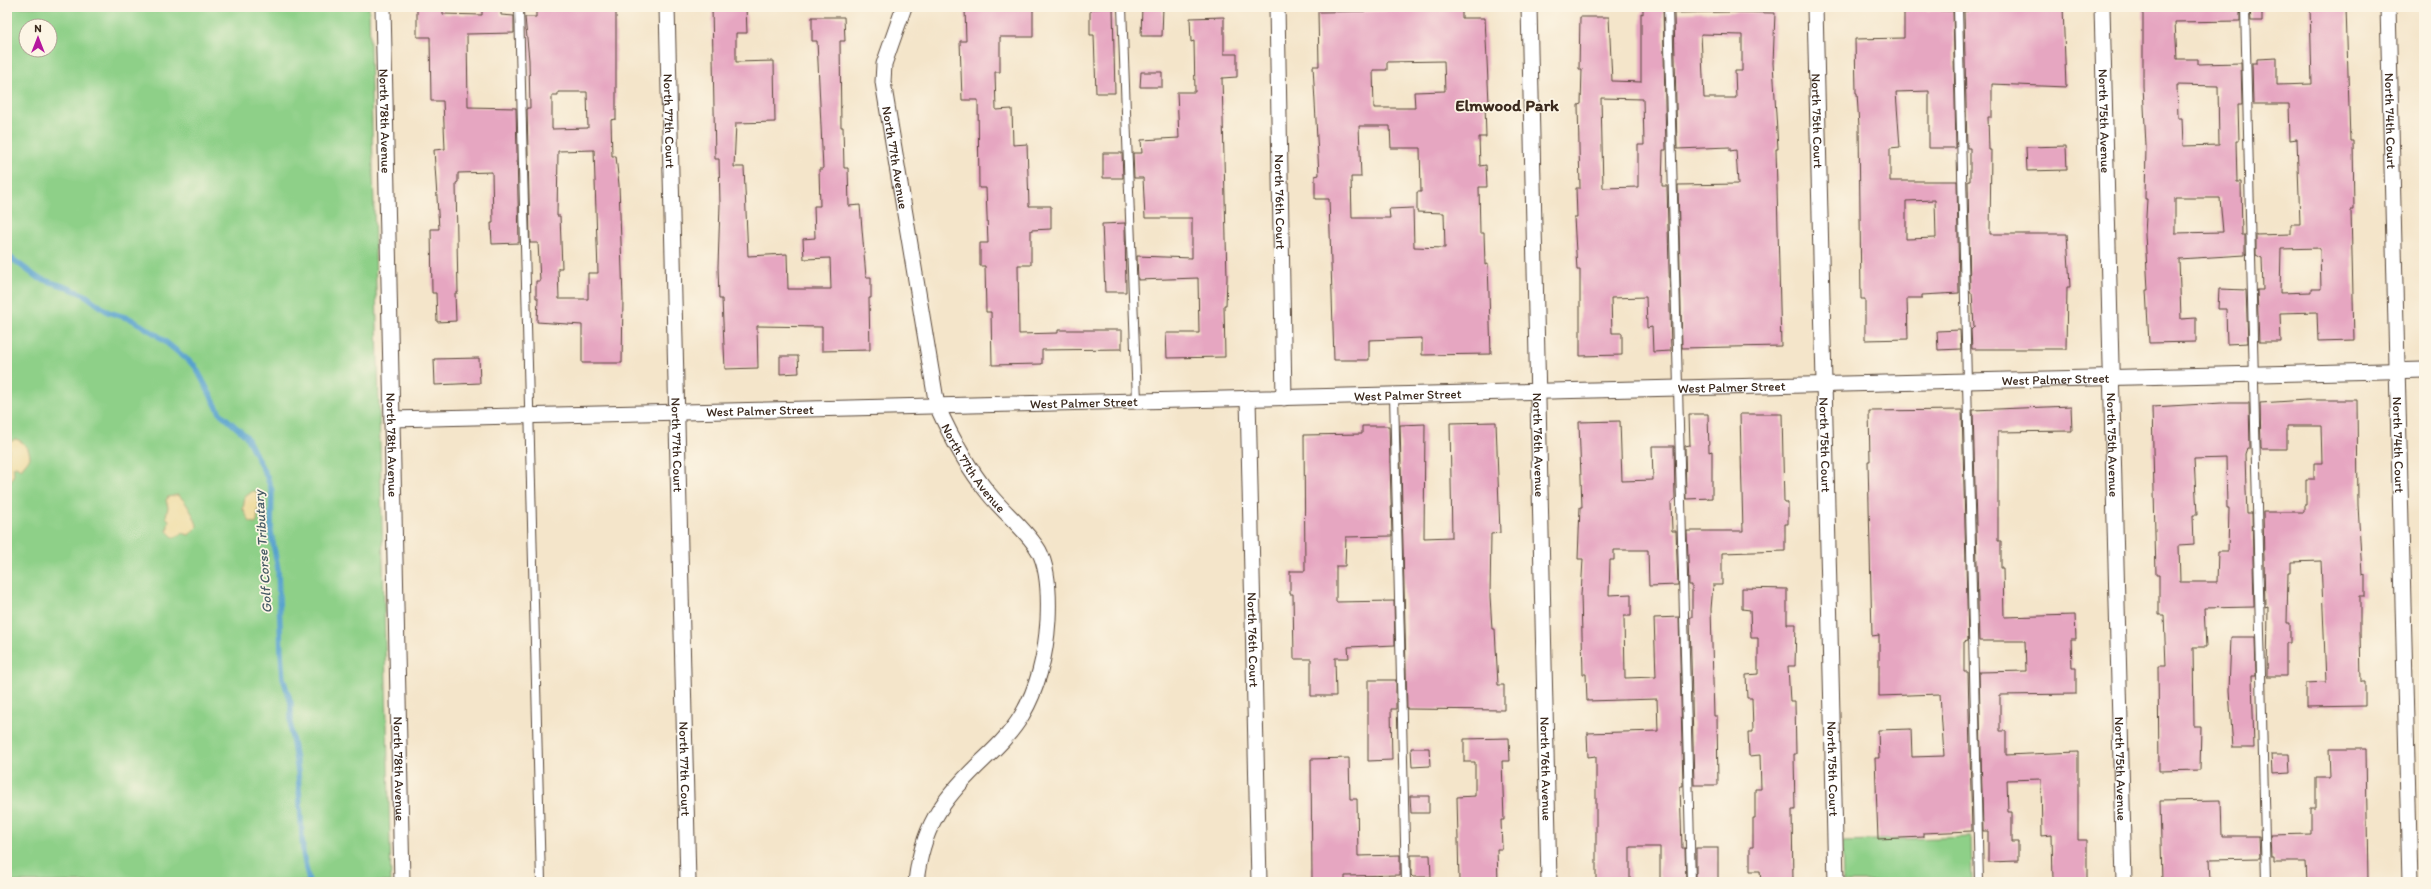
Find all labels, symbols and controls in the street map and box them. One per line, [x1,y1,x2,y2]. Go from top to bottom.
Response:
north arrow [18,18,58,58]
text: N [34,22,42,35]
street label: North 78th Avenue [377,68,394,173]
street label: North 75th Avenue [2096,69,2114,173]
street label: North 77th Court [661,73,678,169]
street label: North 75th Court [1809,73,1826,169]
street label: North 74th Court [2382,73,2400,169]
district label: Elmwood Park [1455,95,1559,115]
street label: North 77th Avenue [880,105,912,210]
street label: North 76th Court [1272,154,1289,250]
street label: West Palmer Street [2001,370,2110,388]
street label: West Palmer Street [1678,378,1786,395]
street label: West Palmer Street [1354,386,1462,403]
street label: North 78th Avenue [384,392,401,497]
street label: North 76th Avenue [1530,392,1548,497]
street label: North 75th Avenue [2104,392,2122,497]
street label: West Palmer Street [1030,394,1138,411]
street label: North 77th Court [669,397,686,493]
street label: North 75th Court [1817,397,1834,493]
street label: North 74th Court [2390,397,2408,493]
street label: West Palmer Street [706,401,814,419]
street label: North 77th Avenue [939,421,1009,515]
water label: Golf Corse Tributary [250,489,276,614]
street label: North 76th Court [1245,592,1262,688]
street label: North 78th Avenue [391,716,408,821]
street label: North 76th Avenue [1538,716,1555,821]
street label: North 75th Avenue [2112,716,2130,821]
street label: North 77th Court [677,721,694,817]
street label: North 75th Court [1825,721,1842,817]

